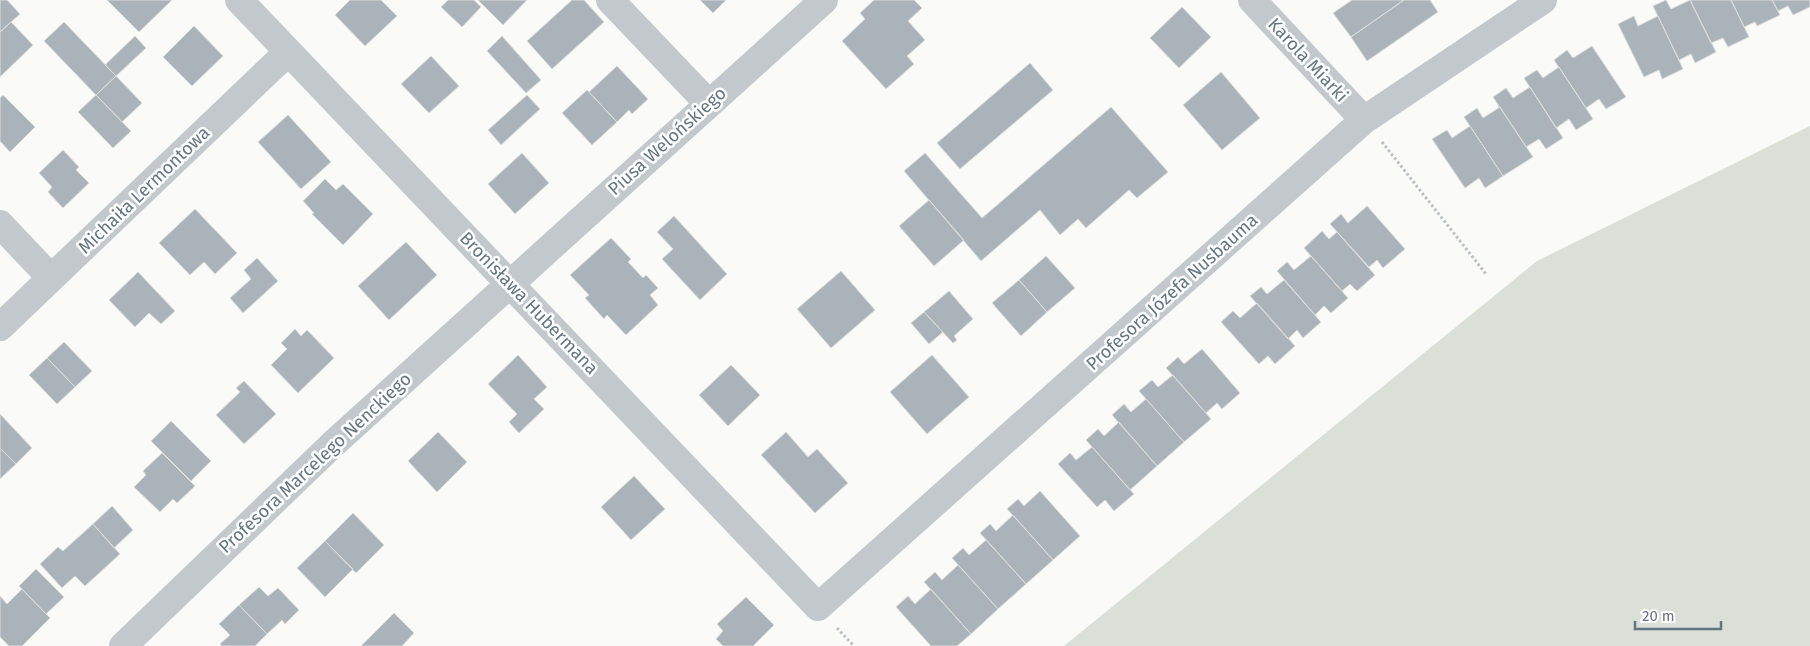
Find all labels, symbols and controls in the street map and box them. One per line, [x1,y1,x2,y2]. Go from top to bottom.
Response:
street label: Karola Miarki [1263,13,1353,107]
street label: Piusa Welońskiego [603,82,731,200]
street label: Michaiła Lermontowa [74,122,214,258]
street label: Profesora Józefa Nusbauma [1082,209,1262,375]
street label: Bronisława Hubermana [455,227,603,379]
street label: Profesora Marcelego Nenckiego [214,368,416,558]
scale bar [1635,598,1721,630]
text: 20 m [1642,607,1675,625]

